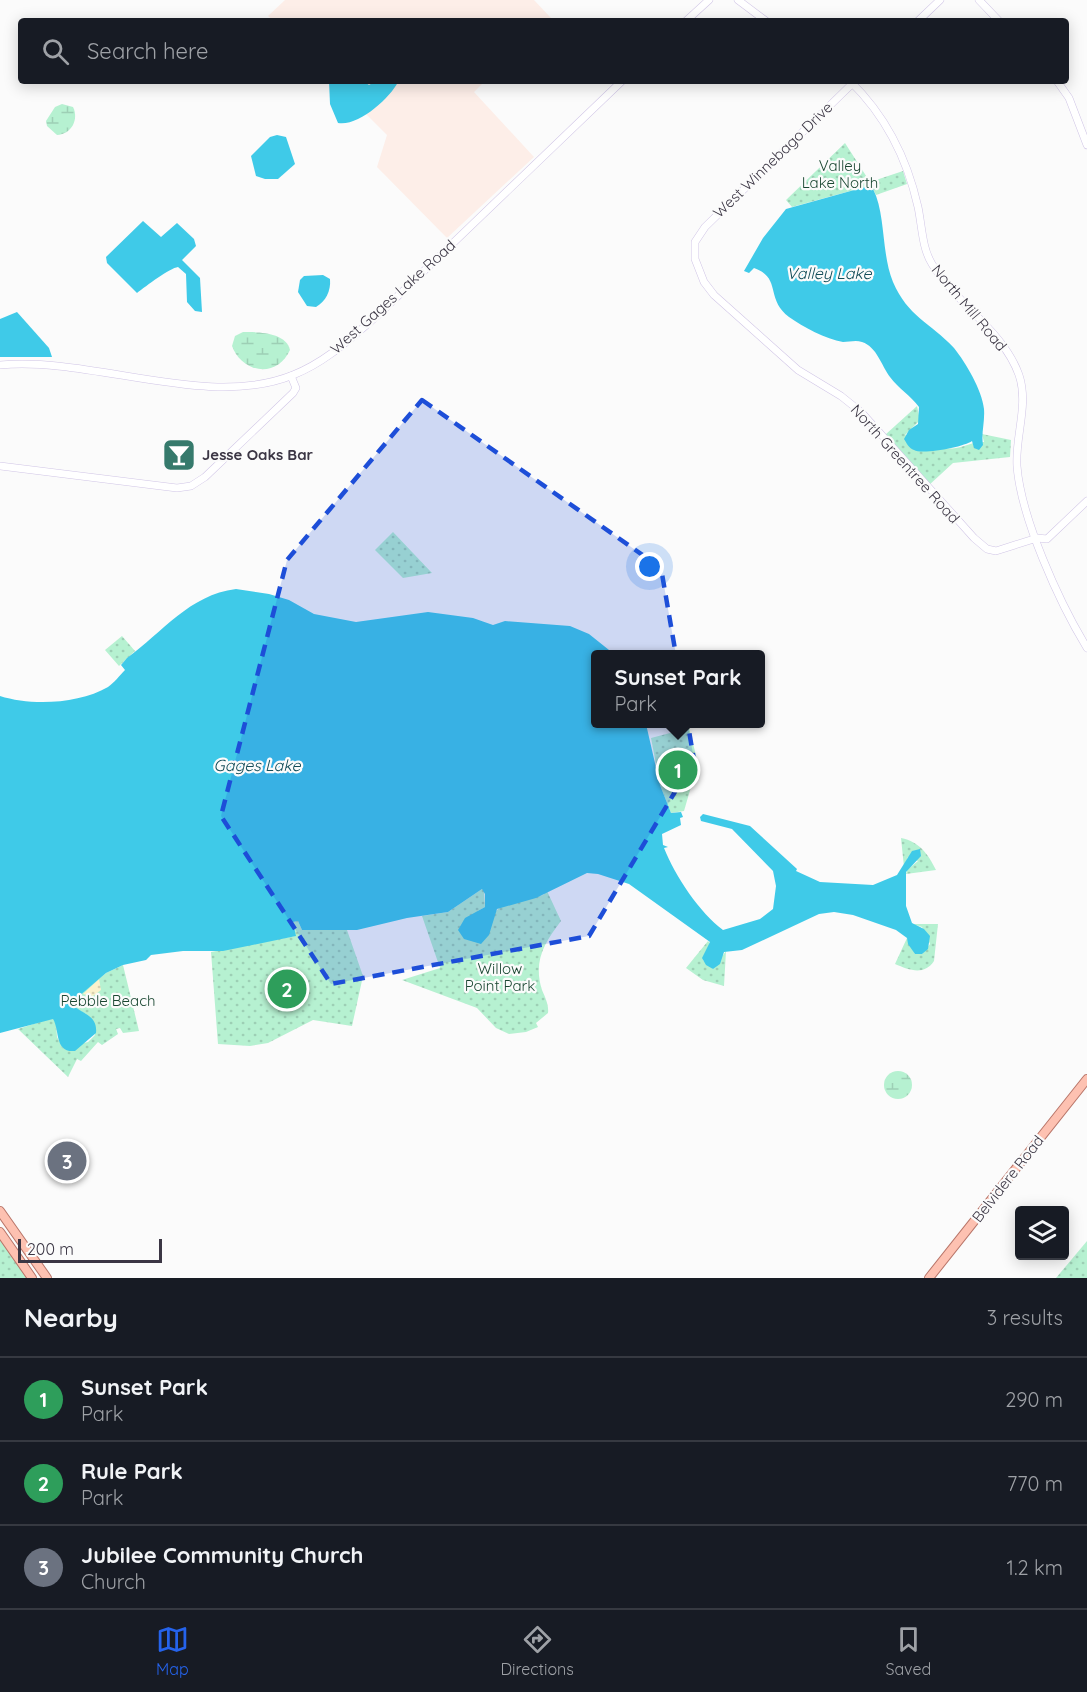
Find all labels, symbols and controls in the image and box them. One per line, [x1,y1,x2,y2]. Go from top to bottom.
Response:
search box [18,18,1069,84]
icon: search [39,35,72,68]
text: Search here [87,37,208,65]
street label: West Winnebago Drive [709,98,836,222]
park label: Valley Lake North [802,156,878,192]
street label: West Gages Lake Road [326,235,459,358]
street label: North Mill Road [928,260,1011,355]
water label: Valley Lake [786,263,873,283]
street label: North Greentree Road [847,400,964,527]
bar icon: Jesse Oaks Bar [161,437,197,473]
place label: Jesse Oaks Bar [202,445,314,464]
your location [635,552,664,581]
popup [591,650,765,728]
text: Sunset Park [615,663,741,691]
text: Park [615,691,657,716]
pin: 1 [658,748,698,792]
water label: Gages Lake [213,755,301,775]
park label: Willow Point Park [465,959,535,995]
pin: 2 [268,966,306,1012]
park label: Pebble Beach [61,991,155,1010]
street label: Belvidere Road [968,1131,1047,1226]
pin: 3 [48,1138,86,1184]
map controls [1015,1206,1069,1260]
button: layers [1015,1206,1069,1260]
scale bar [18,1236,162,1264]
text: 200 m [27,1239,74,1259]
text: Nearby [24,1301,118,1334]
text: 3 results [987,1305,1063,1330]
text: Sunset Park [81,1373,208,1401]
text: 1 [40,1387,47,1412]
text: 290 m [1005,1387,1063,1412]
text: Park [81,1401,123,1426]
text: Rule Park [81,1457,183,1485]
text: 2 [38,1471,49,1496]
text: 770 m [1007,1471,1063,1496]
text: Park [81,1485,123,1510]
text: Jubilee Community Church [81,1541,363,1569]
text: 3 [38,1555,49,1580]
text: 1.2 km [1007,1555,1063,1580]
text: Church [81,1569,146,1594]
tab: Map [156,1623,189,1679]
tab: Directions [501,1623,574,1679]
tab: Saved [886,1623,931,1679]

